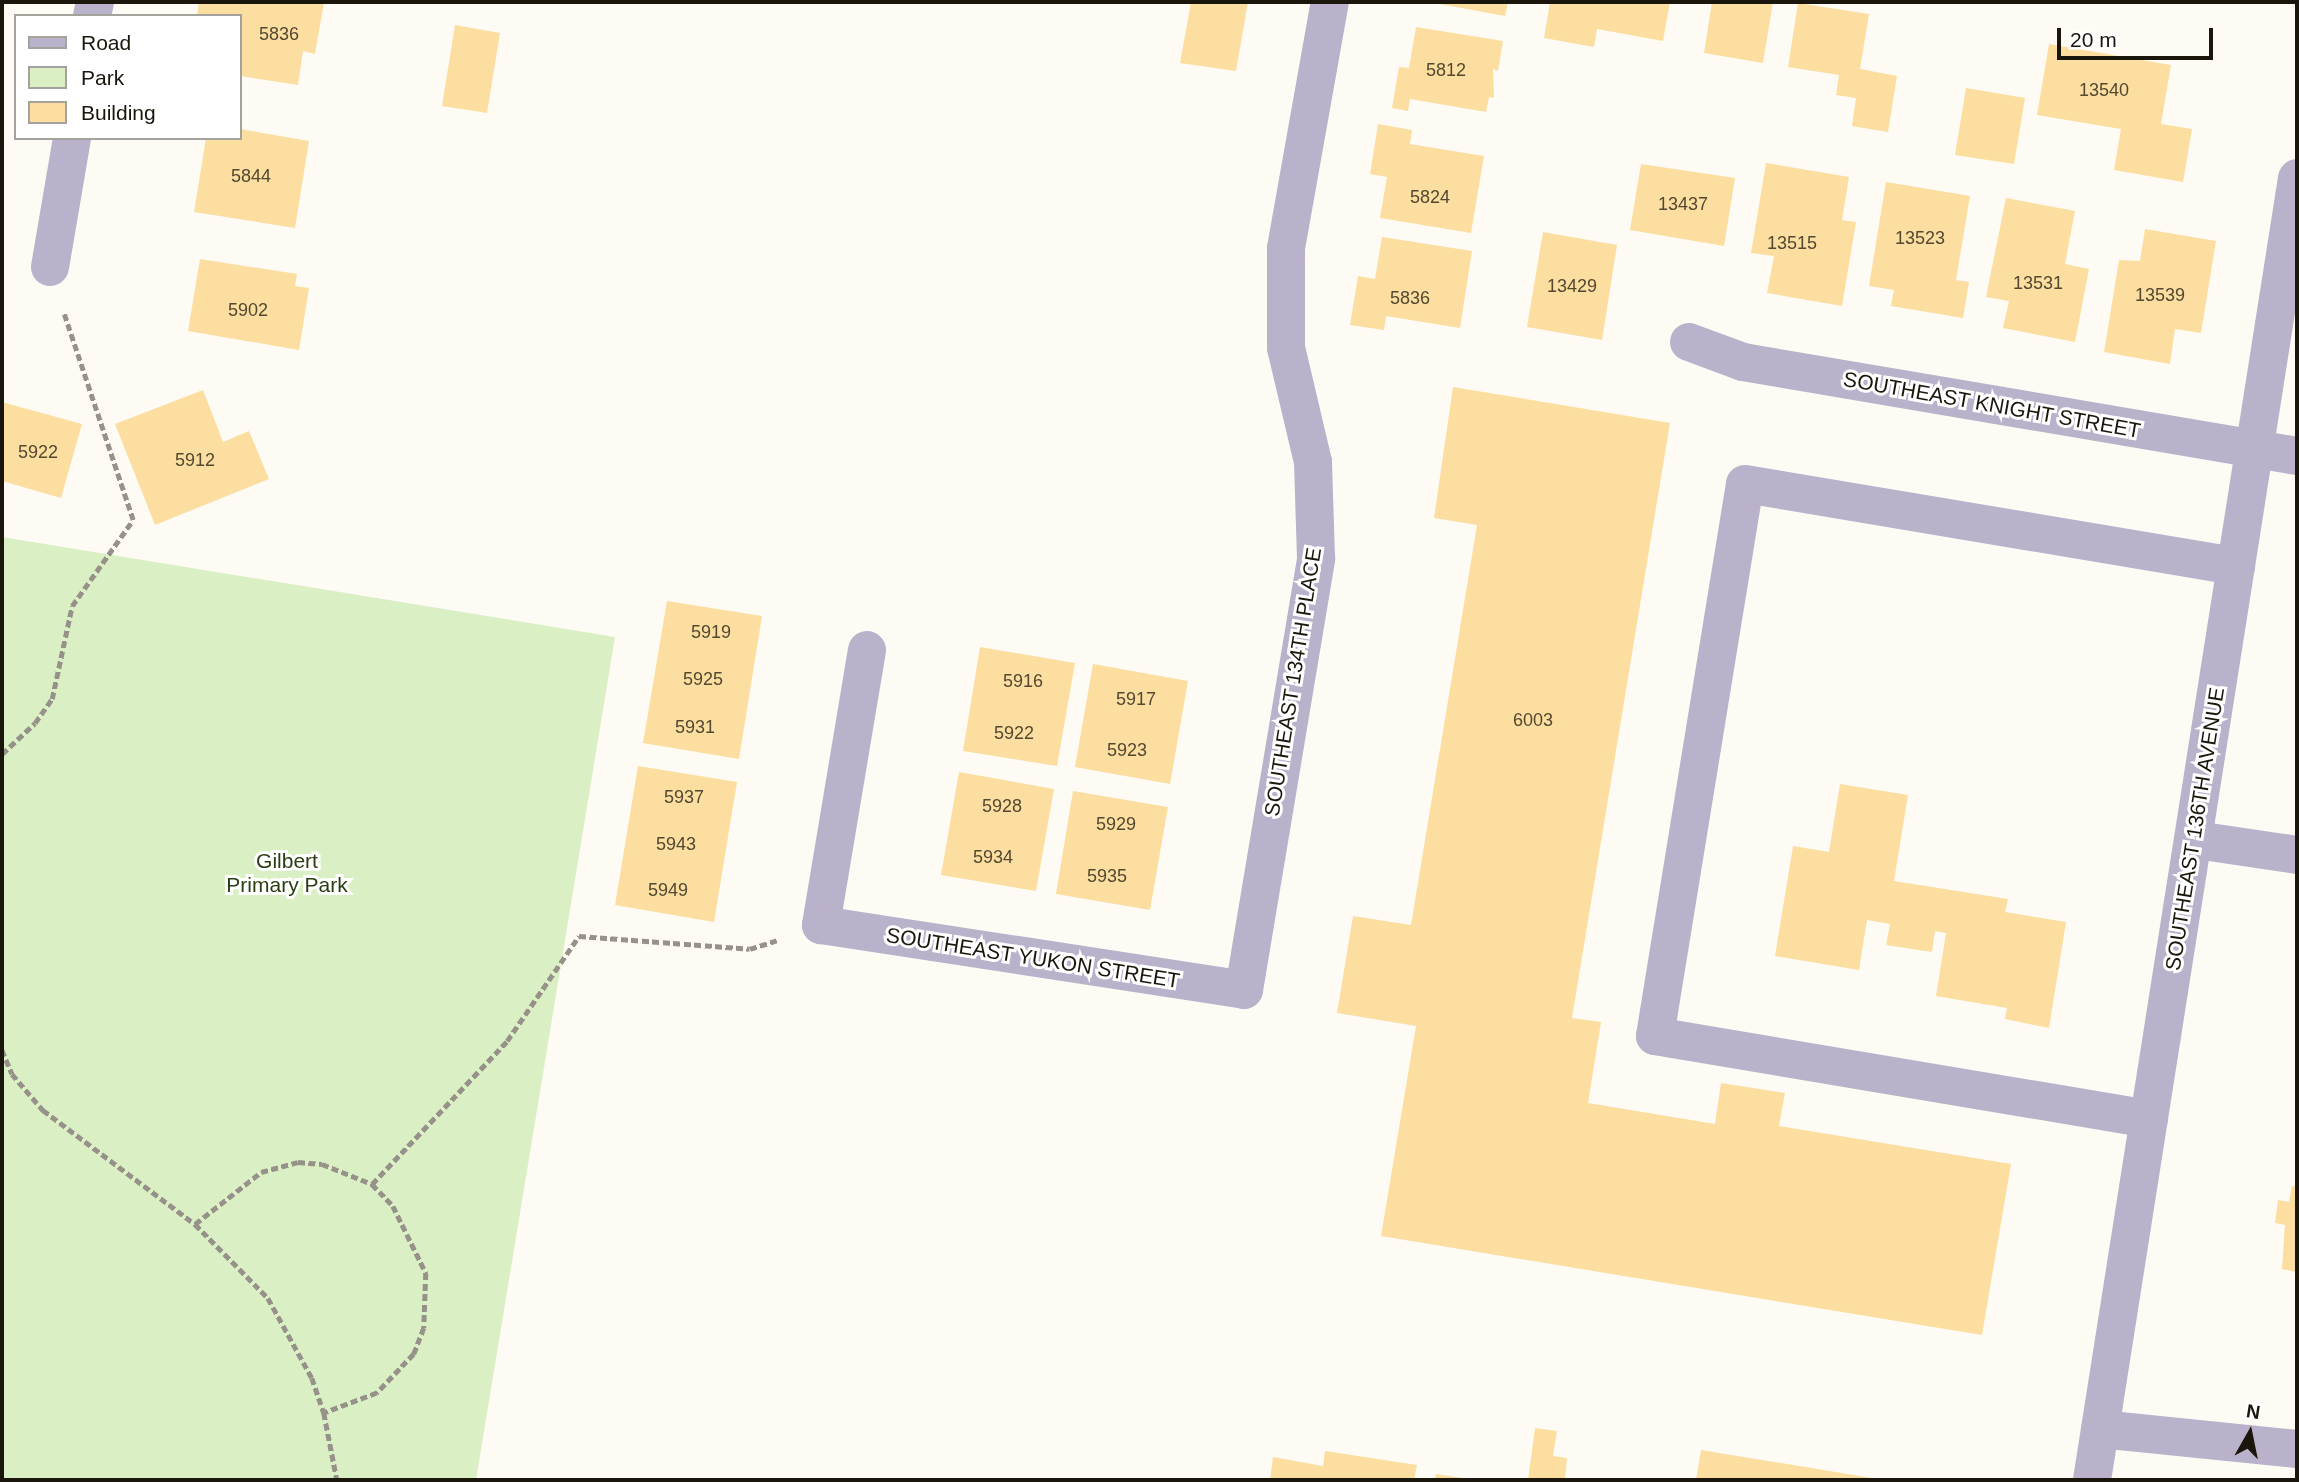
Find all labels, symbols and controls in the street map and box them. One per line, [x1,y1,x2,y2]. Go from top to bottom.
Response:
legend [14,14,242,140]
scale bar [2061,14,2217,58]
house number: 5836 [259,23,299,45]
text: 20 m [2070,28,2117,51]
text: Road [81,31,131,54]
house number: 5812 [1426,59,1466,81]
text: Park [81,66,124,89]
house number: 13540 [2079,79,2129,101]
text: Building [81,101,156,124]
house number: 5844 [231,165,271,187]
house number: 5824 [1410,186,1450,208]
house number: 13437 [1658,193,1708,215]
house number: 13523 [1895,227,1945,249]
house number: 13515 [1767,232,1817,254]
house number: 13531 [2013,272,2063,294]
house number: 13429 [1547,275,1597,297]
house number: 13539 [2135,284,2185,306]
house number: 5836 [1390,287,1430,309]
house number: 5902 [228,299,268,321]
street label: SOUTHEAST KNIGHT STREET [1841,366,2143,444]
house number: 5922 [18,441,58,463]
house number: 5912 [175,449,215,471]
street label: SOUTHEAST 134TH PLACE [1259,546,1327,818]
house number: 5919 [691,621,731,643]
house number: 5925 [683,668,723,690]
house number: 5916 [1003,670,1043,692]
street label: SOUTHEAST 136TH AVENUE [2160,685,2230,973]
house number: 5917 [1116,688,1156,710]
house number: 6003 [1513,709,1553,731]
house number: 5931 [675,716,715,738]
house number: 5922 [994,722,1034,744]
house number: 5923 [1107,739,1147,761]
house number: 5937 [664,786,704,808]
house number: 5928 [982,795,1022,817]
house number: 5929 [1096,813,1136,835]
house number: 5943 [656,833,696,855]
house number: 5934 [973,846,1013,868]
park label: Gilbert Primary Park [226,848,348,898]
house number: 5935 [1087,865,1127,887]
house number: 5949 [648,879,688,901]
street label: SOUTHEAST YUKON STREET [884,922,1182,994]
north arrow [2215,1398,2285,1468]
text: N [2245,1400,2262,1423]

